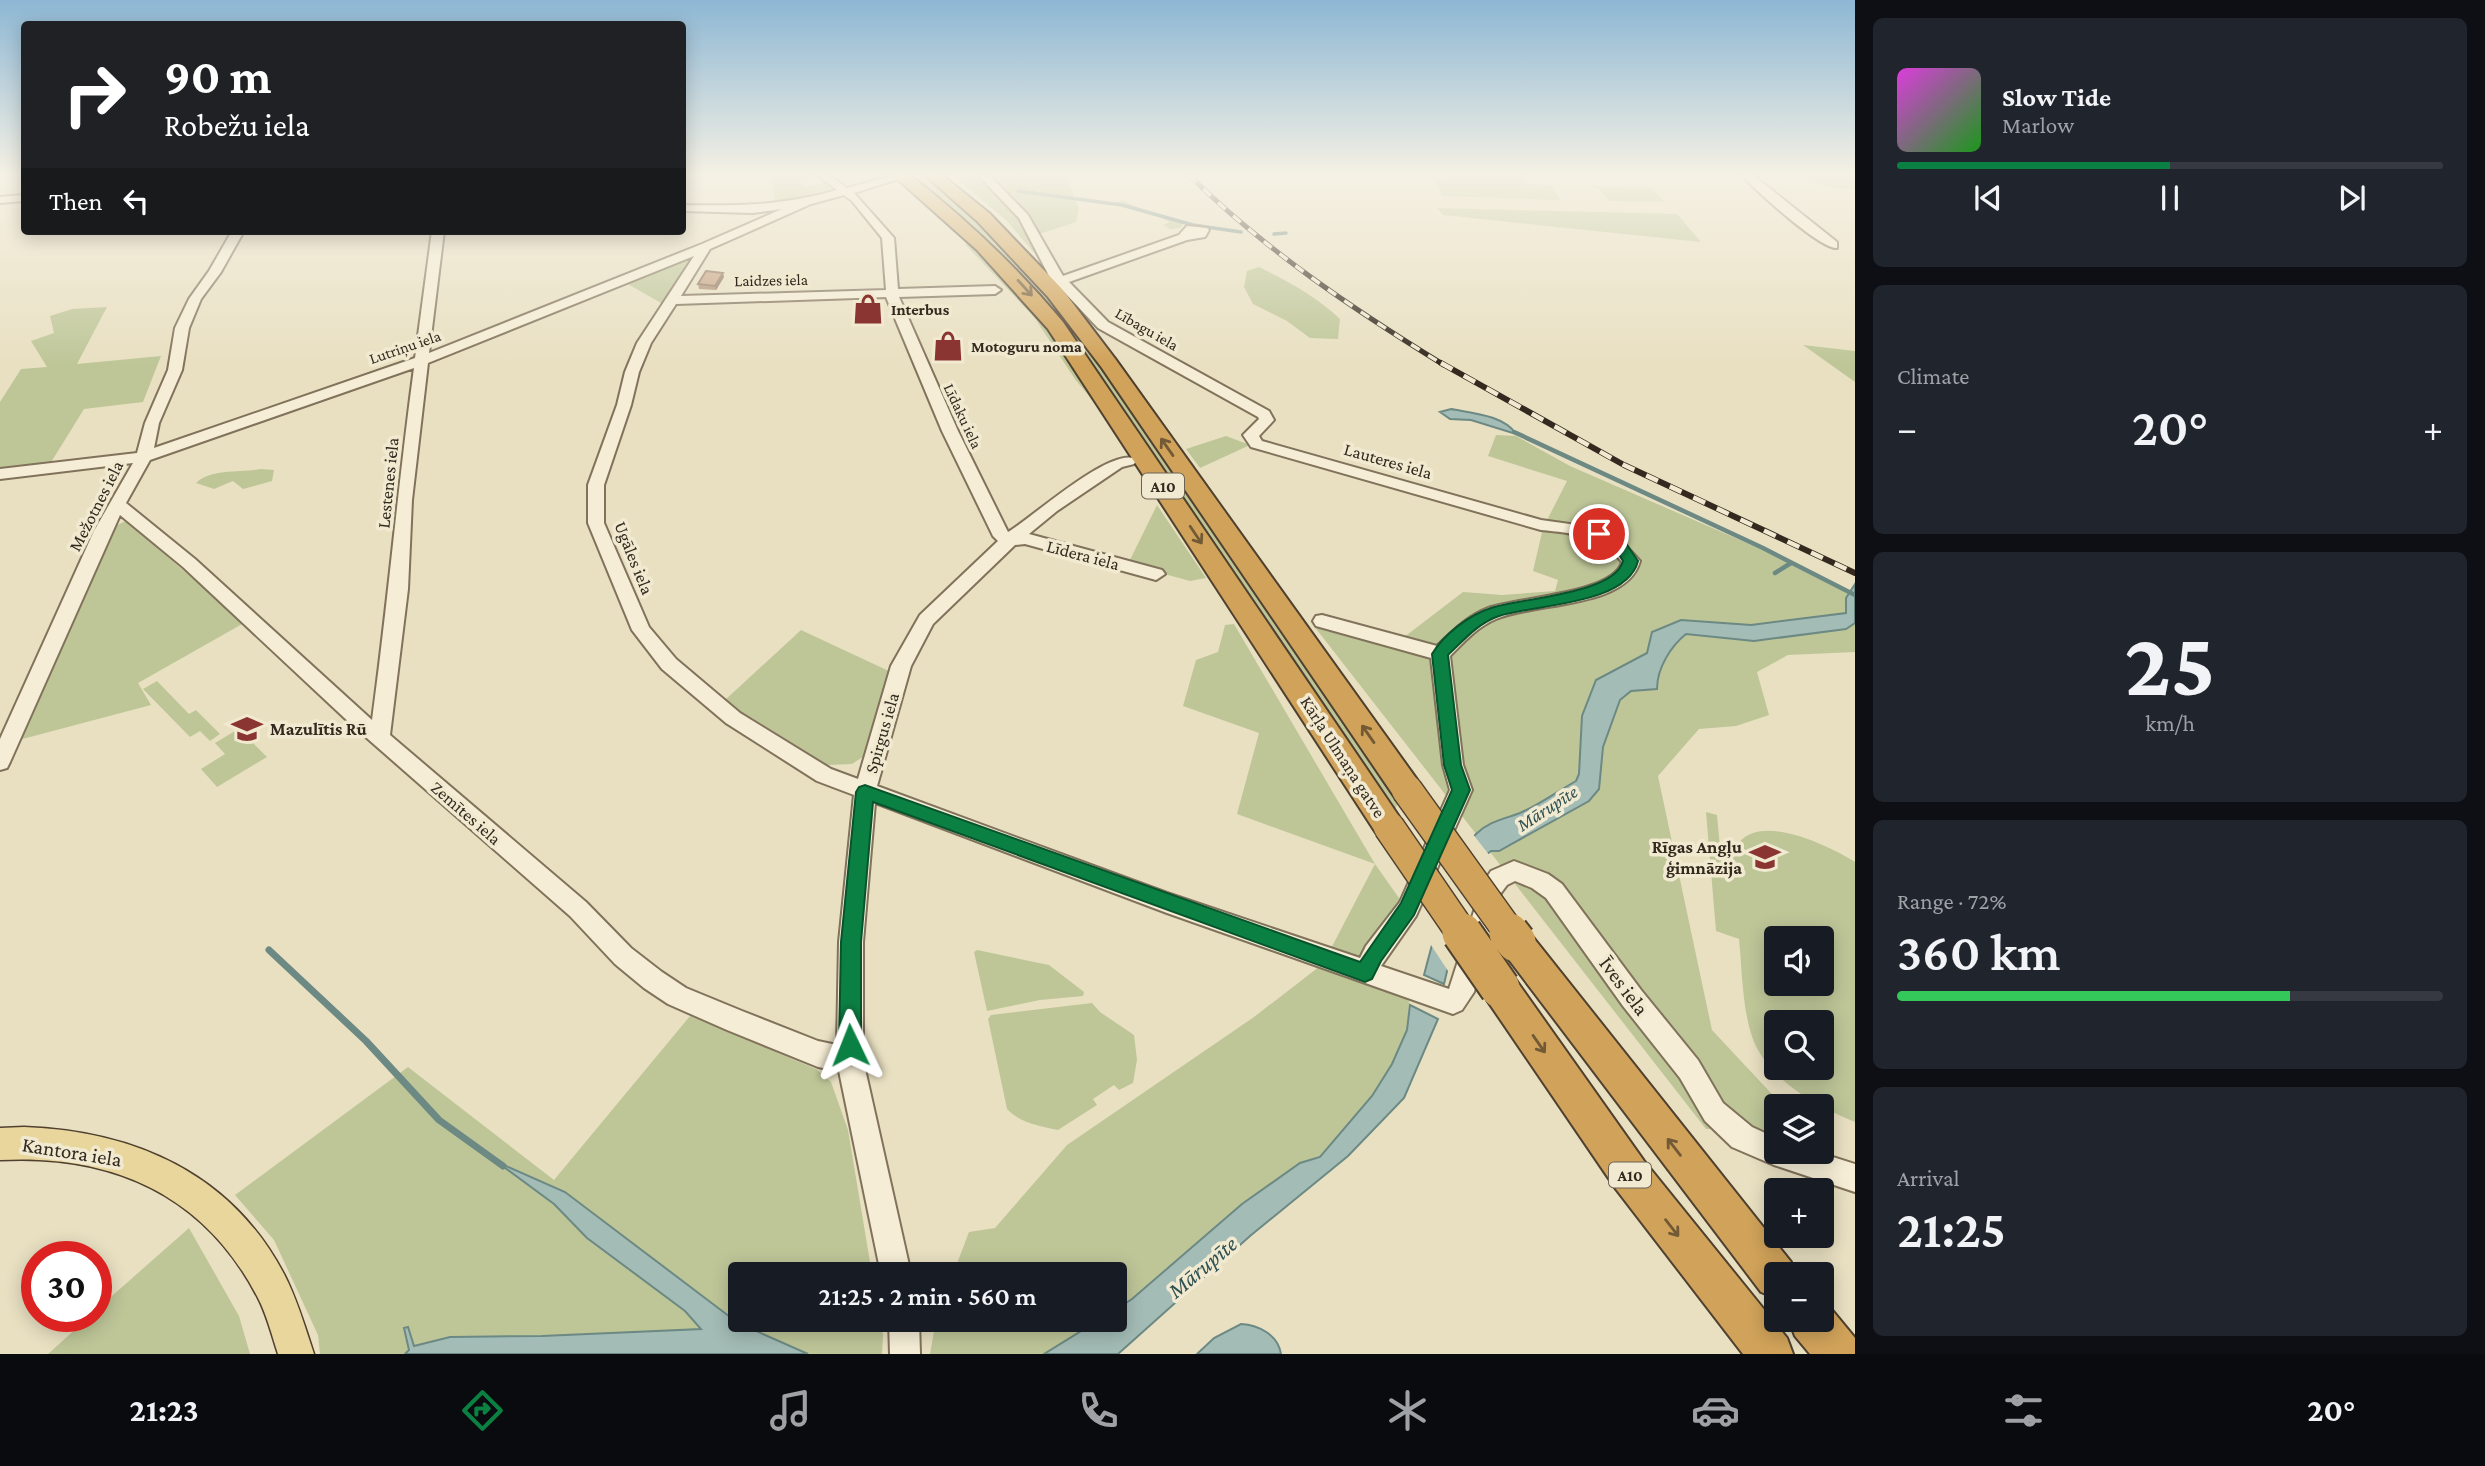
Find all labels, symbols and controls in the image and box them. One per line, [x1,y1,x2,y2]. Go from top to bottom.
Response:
icon: right [49,49,140,140]
text: 90 m [164,49,271,104]
text: Slow Tide [2002,83,2111,112]
text: Robežu iela [164,107,310,143]
text: Marlow [2002,112,2074,138]
icon: previous [1969,179,2007,217]
icon: pause [2151,179,2189,217]
icon: next [2333,179,2371,217]
icon: left [117,182,155,220]
text: Then [49,187,103,216]
street label: Laidzes iela [734,271,809,289]
one-way arrow [1016,279,1033,296]
shop icon: Interbus [851,292,885,326]
place label: Interbus [891,301,950,318]
street label: Lībagu iela [1112,304,1182,355]
street label: Lutriņu iela [367,327,444,369]
shop icon: Motoguru noma [931,329,965,363]
place label: Motoguru noma [971,338,1082,355]
text: Climate [1897,363,1969,389]
street label: Līdaku iela [941,381,986,452]
text: 20° [2132,398,2208,456]
text: − [1897,407,1917,449]
text: + [2423,407,2443,449]
street label: Lestenes iela [373,437,403,529]
one-way arrow [1160,438,1174,457]
street label: Lauteres iela [1342,439,1434,483]
street label: Mežotnes iela [65,457,127,555]
road number: A10 [1142,474,1184,499]
pin [1569,504,1629,564]
icon: arrive [1580,515,1618,553]
street label: Ugāles iela [610,519,658,597]
one-way arrow [1189,525,1203,544]
street label: Līdera iela [1044,536,1122,574]
text: 25 [2125,613,2216,715]
street label: Spirgus iela [861,690,903,776]
street label: Kārļa Ulmaņa gatve [1295,693,1390,823]
text: km/h [2145,710,2195,736]
school or university icon: Mazulītis Rū [230,712,264,746]
place label: Mazulītis Rū [270,719,368,739]
one-way arrow [1361,725,1375,744]
street label: Zemītes iela [427,777,505,849]
water label: Mārupīte [1512,781,1581,836]
place label: Rīgas Angļu ģimnāzija [1652,837,1743,879]
school or university icon: Rīgas Angļu ģimnāzija [1748,840,1782,874]
text: Range · 72% [1897,888,2006,914]
text: 360 km [1897,923,2061,981]
map controls [1764,926,1834,1332]
button: sound [1764,926,1834,996]
street label: Īves iela [1594,952,1654,1020]
position arrow [813,1008,887,1082]
button: search [1764,1010,1834,1080]
one-way arrow [1532,1034,1546,1053]
button: layers [1764,1094,1834,1164]
street label: Kantora iela [20,1132,124,1172]
one-way arrow [1666,1138,1681,1156]
road number: A10 [1609,1162,1651,1188]
text: Arrival [1897,1165,1960,1191]
button: + [1764,1178,1834,1248]
text: 21:25 [1897,1200,2006,1258]
one-way arrow [1664,1219,1680,1237]
water label: Mārupīte [1161,1230,1242,1304]
speed limit sign: 30 [21,1241,112,1332]
button: − [1764,1262,1834,1332]
text: 21:25 · 2 min · 560 m [818,1282,1037,1311]
icon: directions [458,1386,507,1435]
icon: music [766,1386,815,1435]
icon: phone [1074,1386,1123,1435]
icon: climate [1383,1386,1432,1435]
icon: car [1691,1386,1740,1435]
icon: filters [1999,1386,2048,1435]
text: 21:23 [130,1392,199,1428]
text: 20° [2307,1392,2355,1428]

